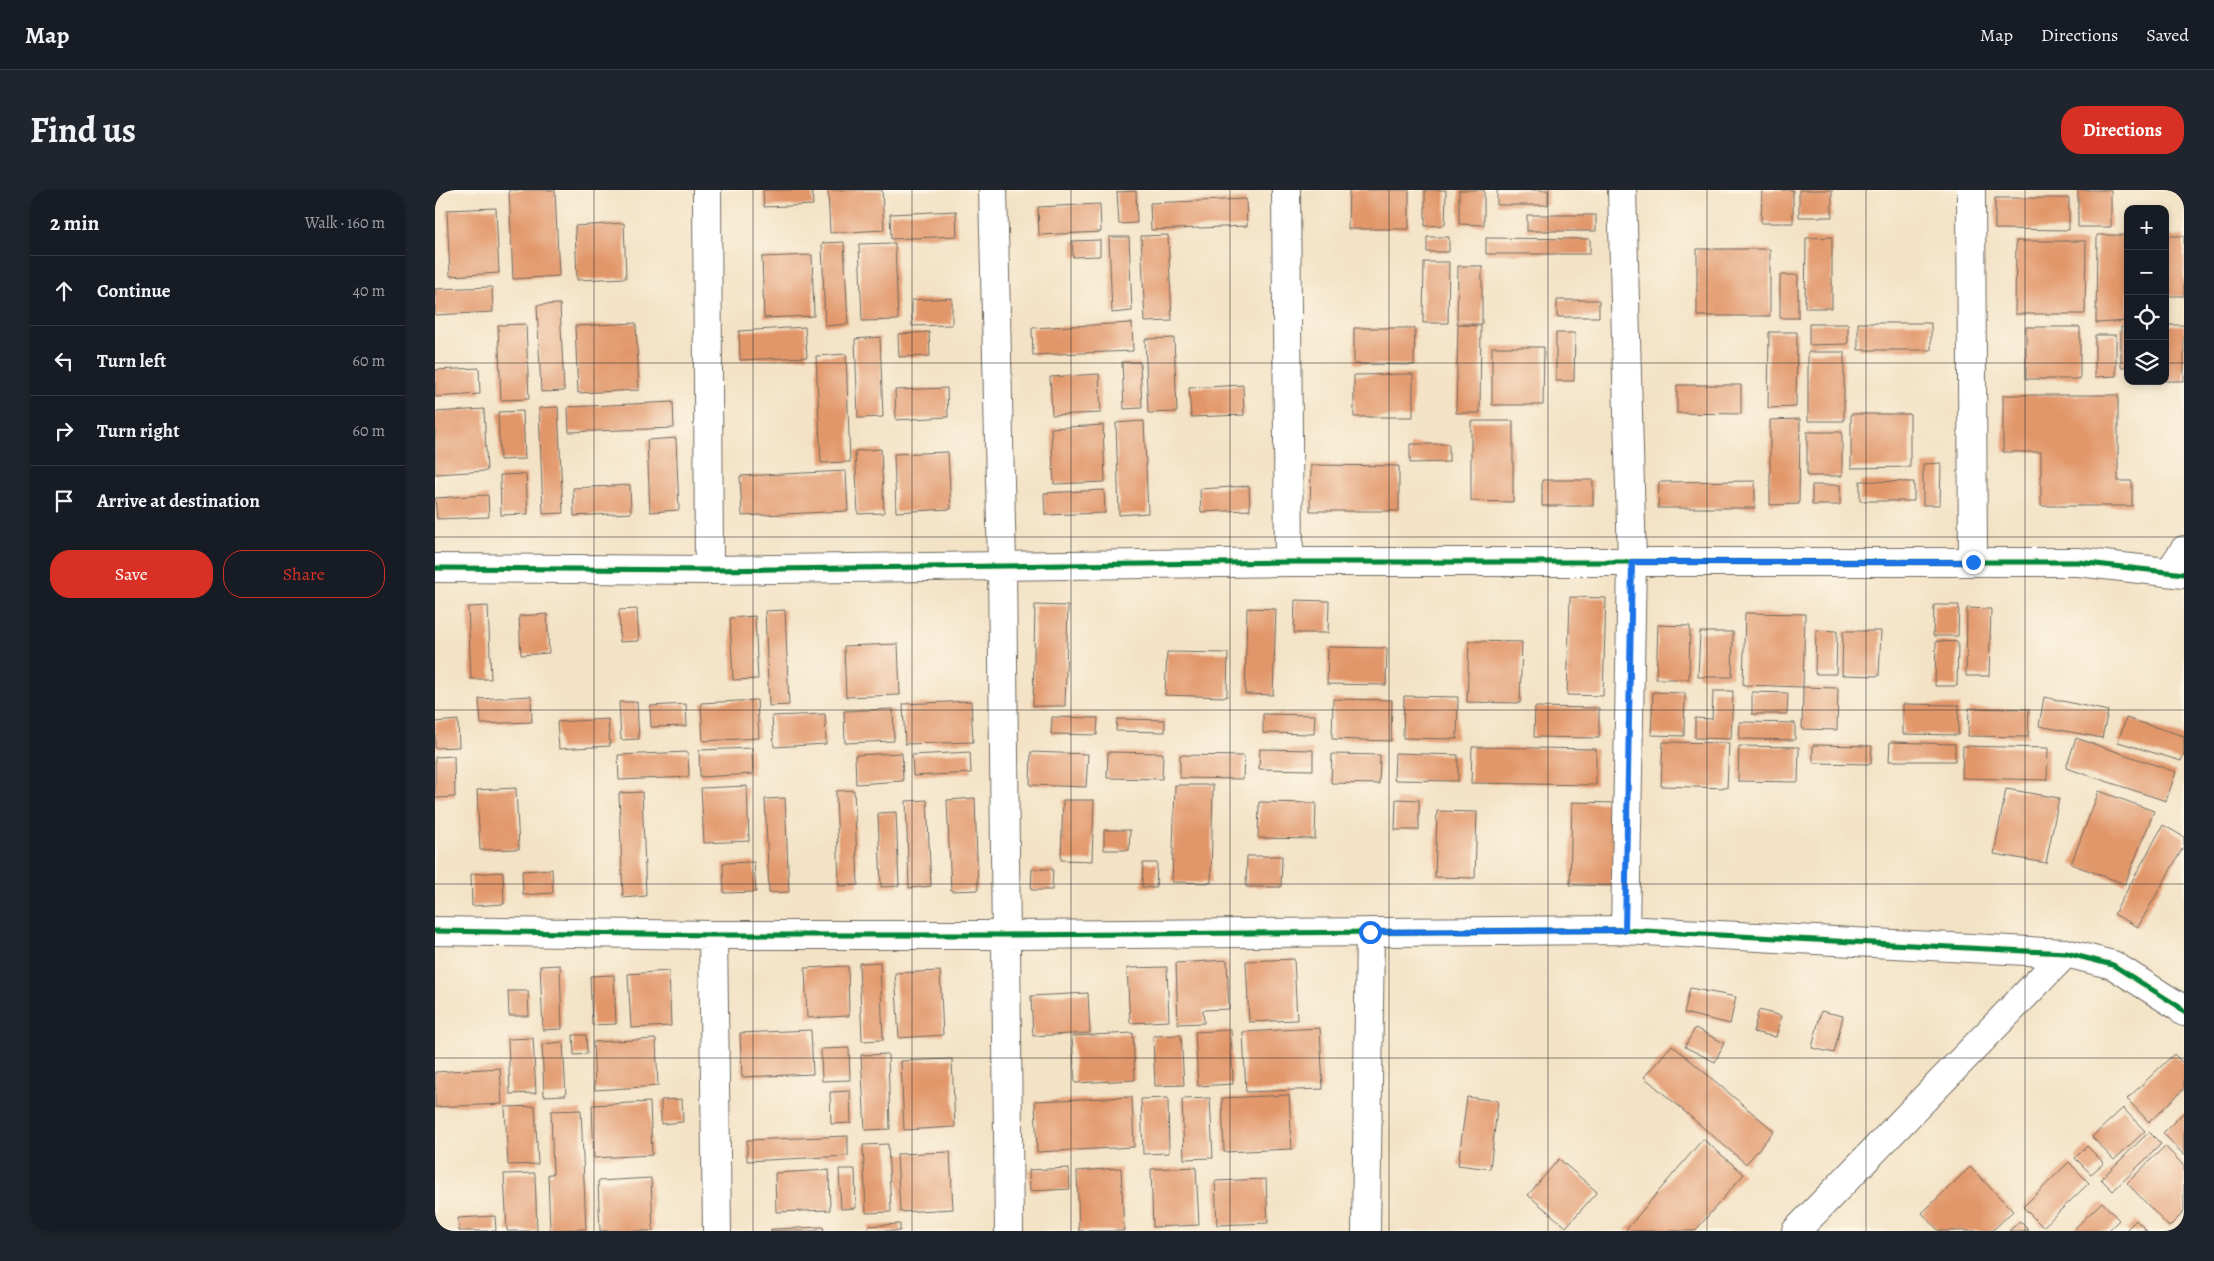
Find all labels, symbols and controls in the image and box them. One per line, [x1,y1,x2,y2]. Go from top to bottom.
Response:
text: Map [25,19,69,51]
text: Map [1980,23,2013,47]
text: Directions [2041,23,2118,47]
text: Saved [2146,23,2189,47]
text: Find us [30,106,136,154]
button: Directions [2061,106,2184,154]
map controls [2124,205,2169,385]
button: + [2124,205,2169,250]
text: 2 min [50,209,99,237]
text: Walk · 160 m [305,212,385,234]
button: − [2124,250,2169,295]
icon: ahead [50,277,78,305]
text: Continue [97,278,171,304]
text: 40 m [353,280,385,302]
button: locate [2124,295,2169,340]
button: layers [2124,340,2169,385]
icon: left [50,347,78,375]
text: Turn left [97,348,166,374]
text: 60 m [353,350,385,372]
icon: right [50,417,78,445]
text: Turn right [97,418,179,444]
text: 60 m [353,420,385,442]
icon: arrive [50,487,78,515]
text: Arrive at destination [97,488,260,514]
button: Save [50,550,213,598]
button: Share [223,550,385,598]
route end [1962,551,1985,574]
route start [1359,921,1382,944]

